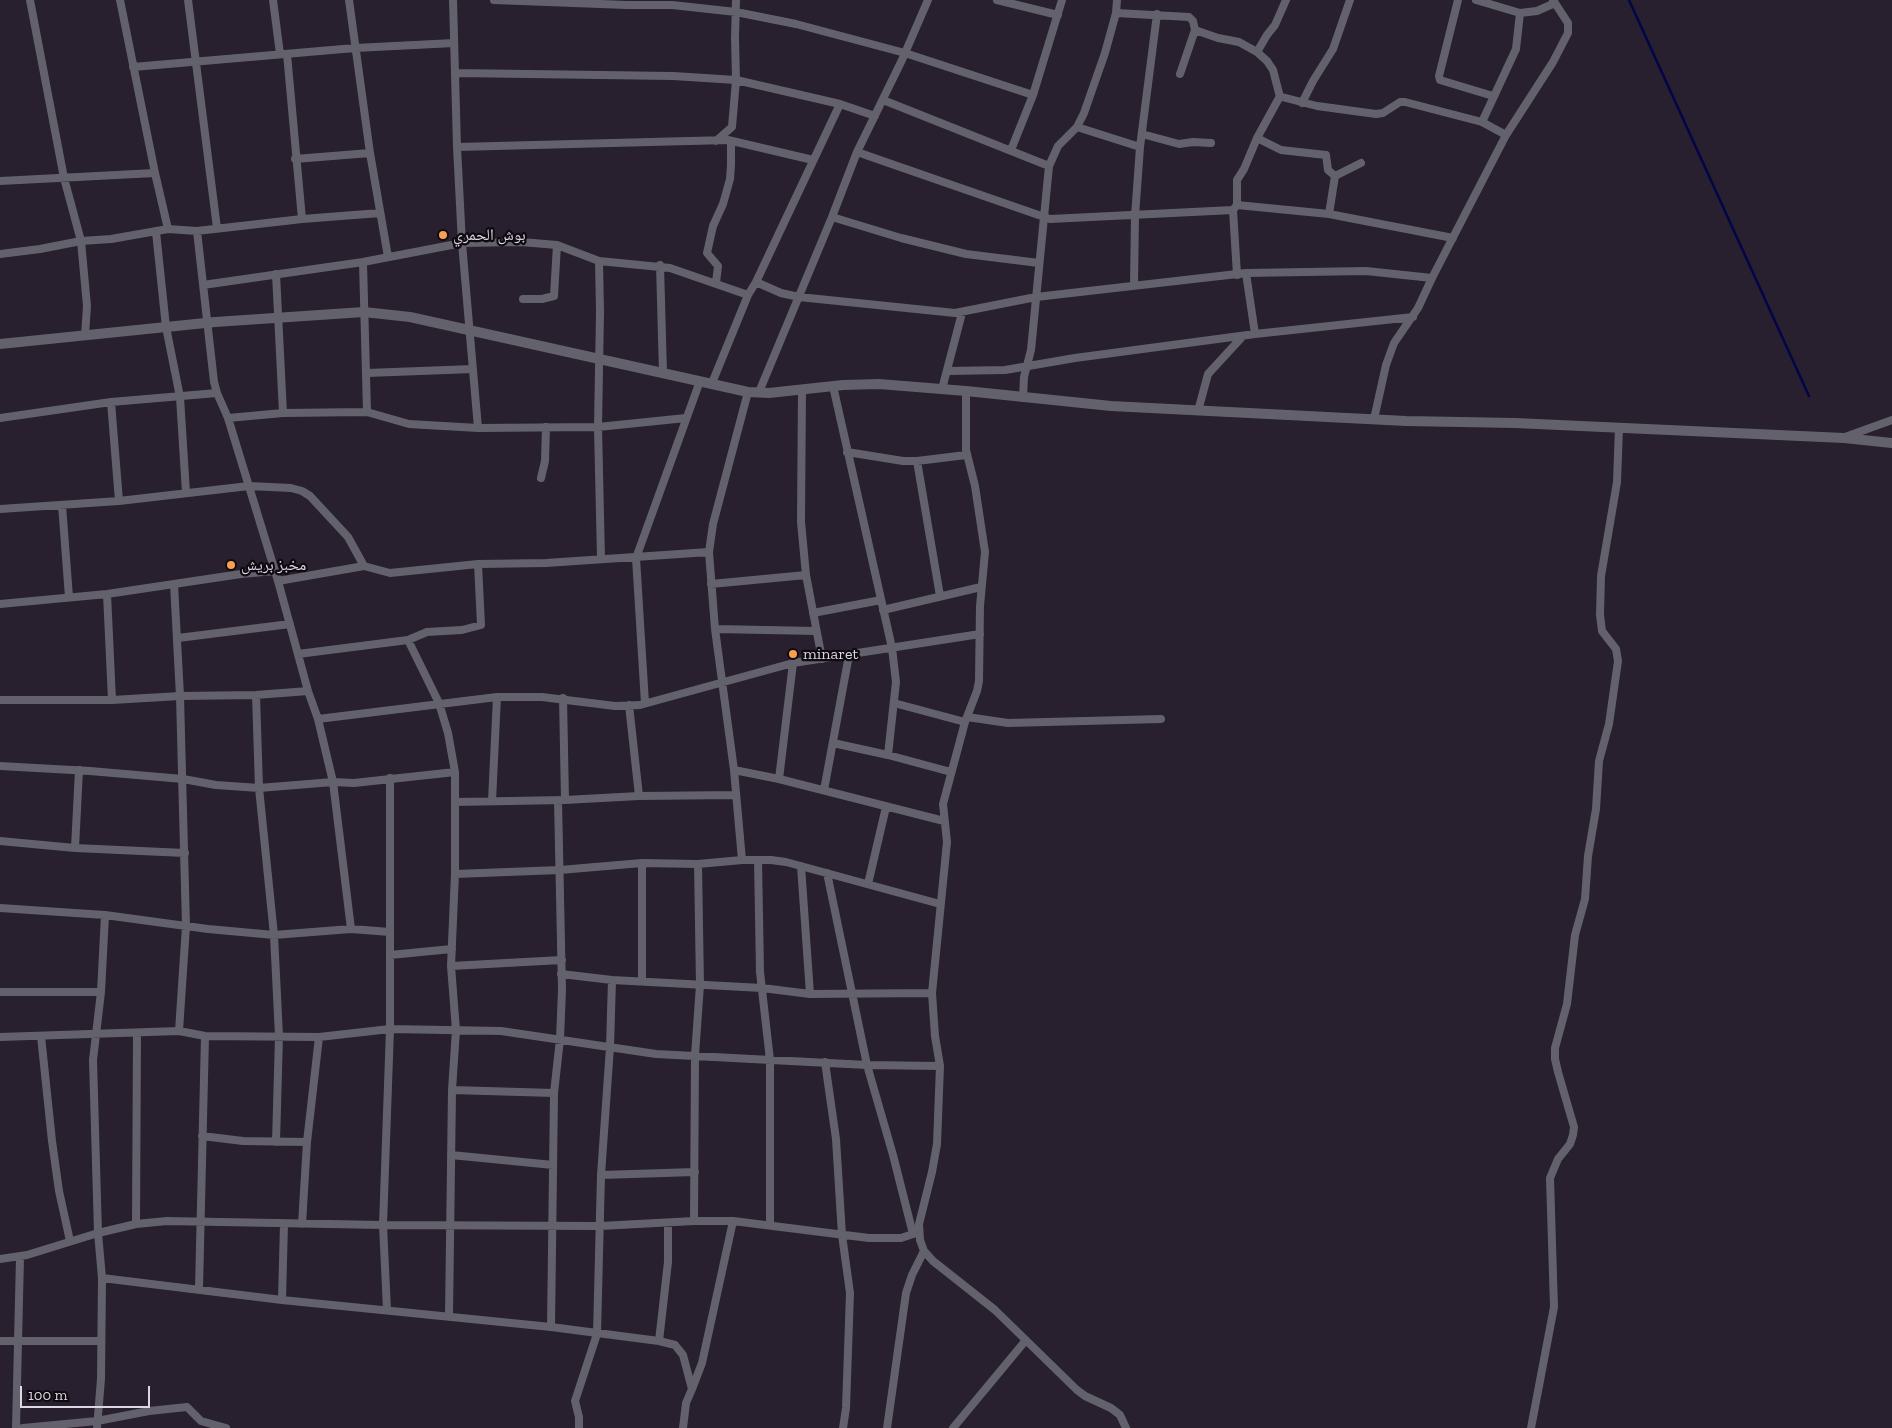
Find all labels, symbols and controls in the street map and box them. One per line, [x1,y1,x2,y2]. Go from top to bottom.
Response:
place label: بوش الحمري [453,225,526,245]
marker: بوش الحمري [437,229,449,241]
place label: مخبز بريش [241,555,306,575]
marker: مخبز بريش [225,559,237,571]
place label: minaret [803,644,858,664]
marker: minaret [787,648,799,660]
scale bar [22,1376,152,1408]
text: 100 m [28,1386,67,1404]

